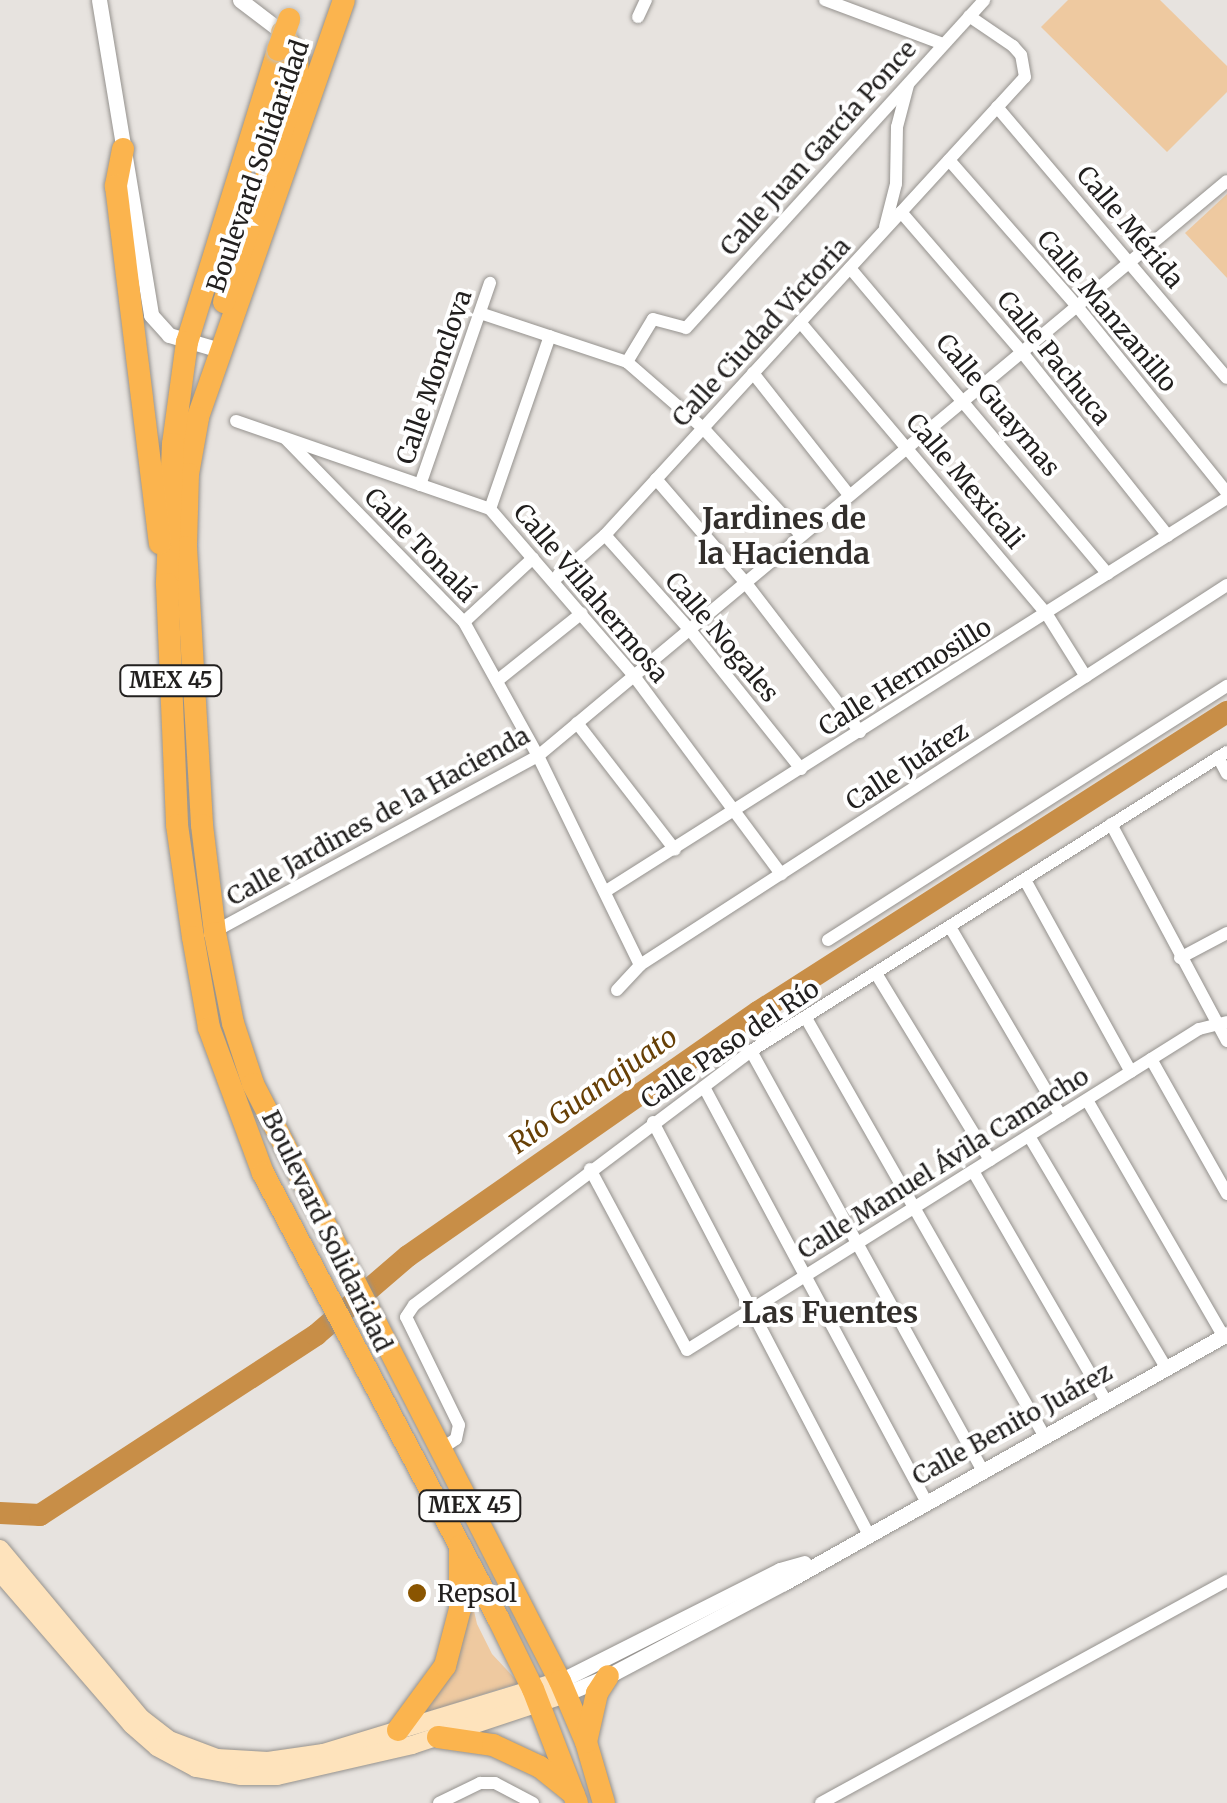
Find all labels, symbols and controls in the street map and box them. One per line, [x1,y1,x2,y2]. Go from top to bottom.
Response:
street label: Calle Juan García Ponce [714,34,922,262]
street label: Boulevard Solidaridad [201,36,315,296]
street label: Calle Mérida [1070,160,1190,294]
street label: Calle Manzanillo [1031,224,1183,398]
street label: Calle Ciudad Victoria [666,231,856,433]
street label: Calle Pachuca [991,285,1117,431]
street label: Calle Monclova [390,286,478,468]
street label: Calle Guaymas [930,328,1066,482]
street label: Calle Mexicali [900,407,1030,555]
street label: Calle Tonalá [358,482,482,608]
street label: Calle Villahermosa [507,498,675,688]
district label: Jardines de la Hacienda [698,500,870,570]
street label: Calle Nogales [659,566,785,708]
street label: Calle Hermosillo [813,612,997,742]
road number: MEX 45 [119,664,224,698]
street label: Calle Juárez [840,715,974,817]
street label: Calle Jardines de la Hacienda [221,720,535,912]
street label: Calle Paso del Río [635,973,825,1115]
water label: Río Guanajuato [502,1020,684,1160]
street label: Calle Manuel Ávila Camacho [792,1061,1094,1265]
street label: Boulevard Solidaridad [256,1106,398,1356]
district label: Las Fuentes [742,1294,918,1330]
street label: Calle Benito Juárez [907,1357,1117,1491]
road number: MEX 45 [418,1489,522,1523]
place label: Repsol [437,1578,517,1608]
marker: Repsol [406,1582,428,1604]

